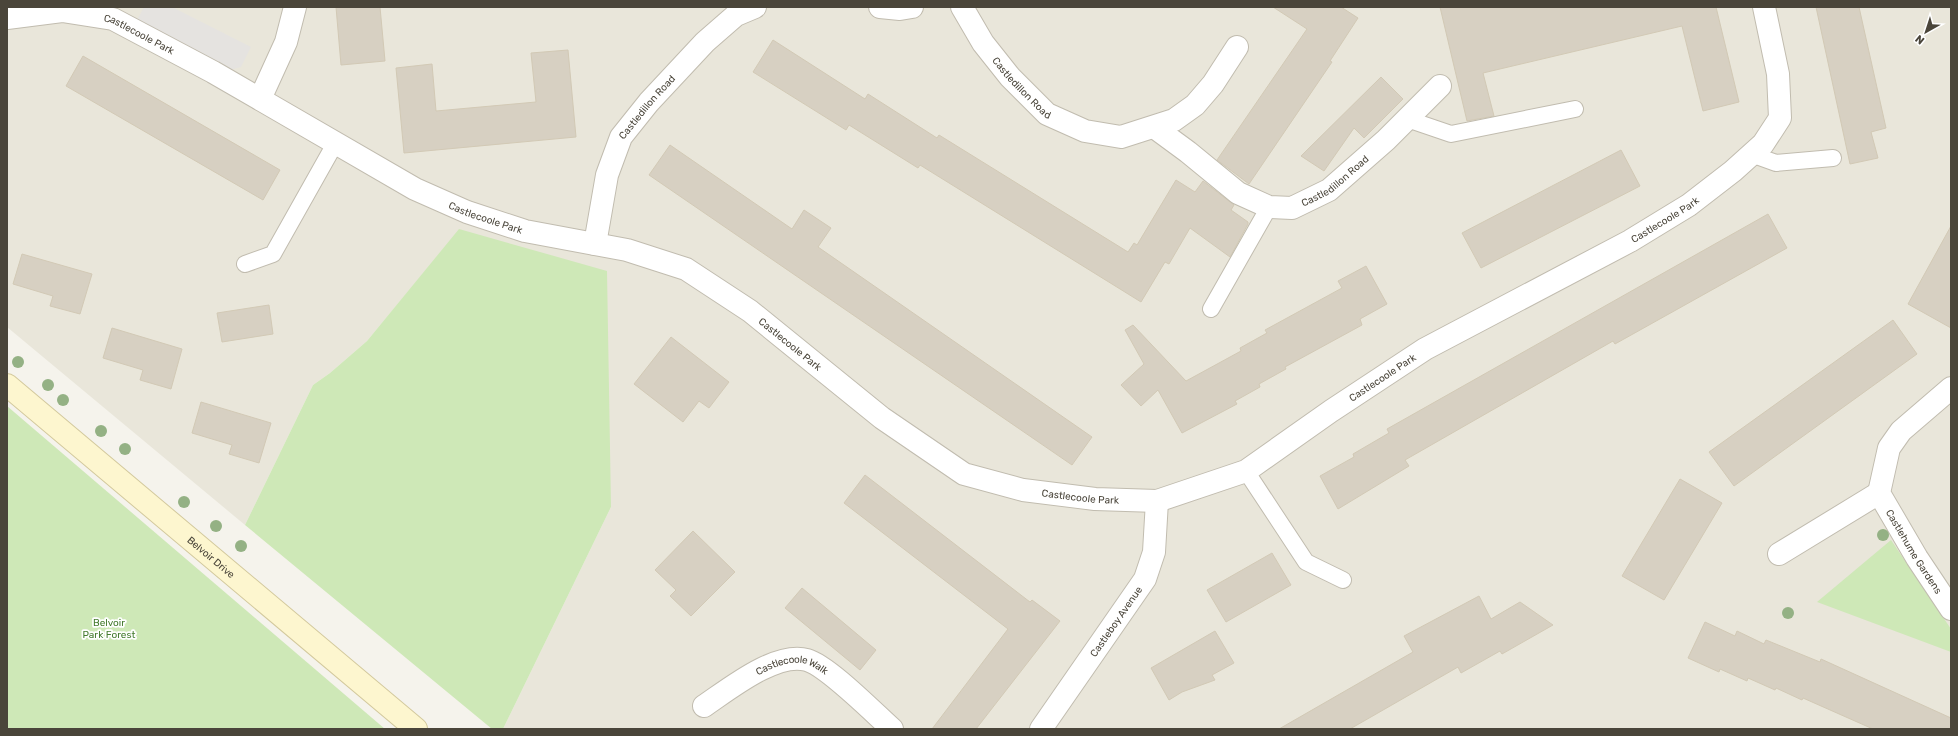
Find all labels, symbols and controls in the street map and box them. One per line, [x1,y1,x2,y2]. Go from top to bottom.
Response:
north arrow [1906,12,1946,52]
street label: Castlecoole Park [103,13,177,58]
text: N [1913,32,1927,47]
street label: Castledillon Road [989,55,1053,122]
street label: Castledillon Road [617,73,678,142]
street label: Castledillon Road [1300,153,1371,210]
street label: Castlecoole Park [1629,194,1702,246]
street label: Castlecoole Park [446,200,525,237]
street label: Castlecoole Park [756,316,824,374]
street label: Castlecoole Park [1347,351,1419,405]
street label: Castlecoole Park [1041,487,1120,507]
street label: Castlehume Gardens [1883,507,1944,596]
street label: Belvoir Drive [184,534,237,581]
street label: Castleboy Avenue [1088,584,1145,660]
park label: Belvoir Park Forest [83,617,136,641]
street label: Castlecoole Walk [754,654,831,678]

